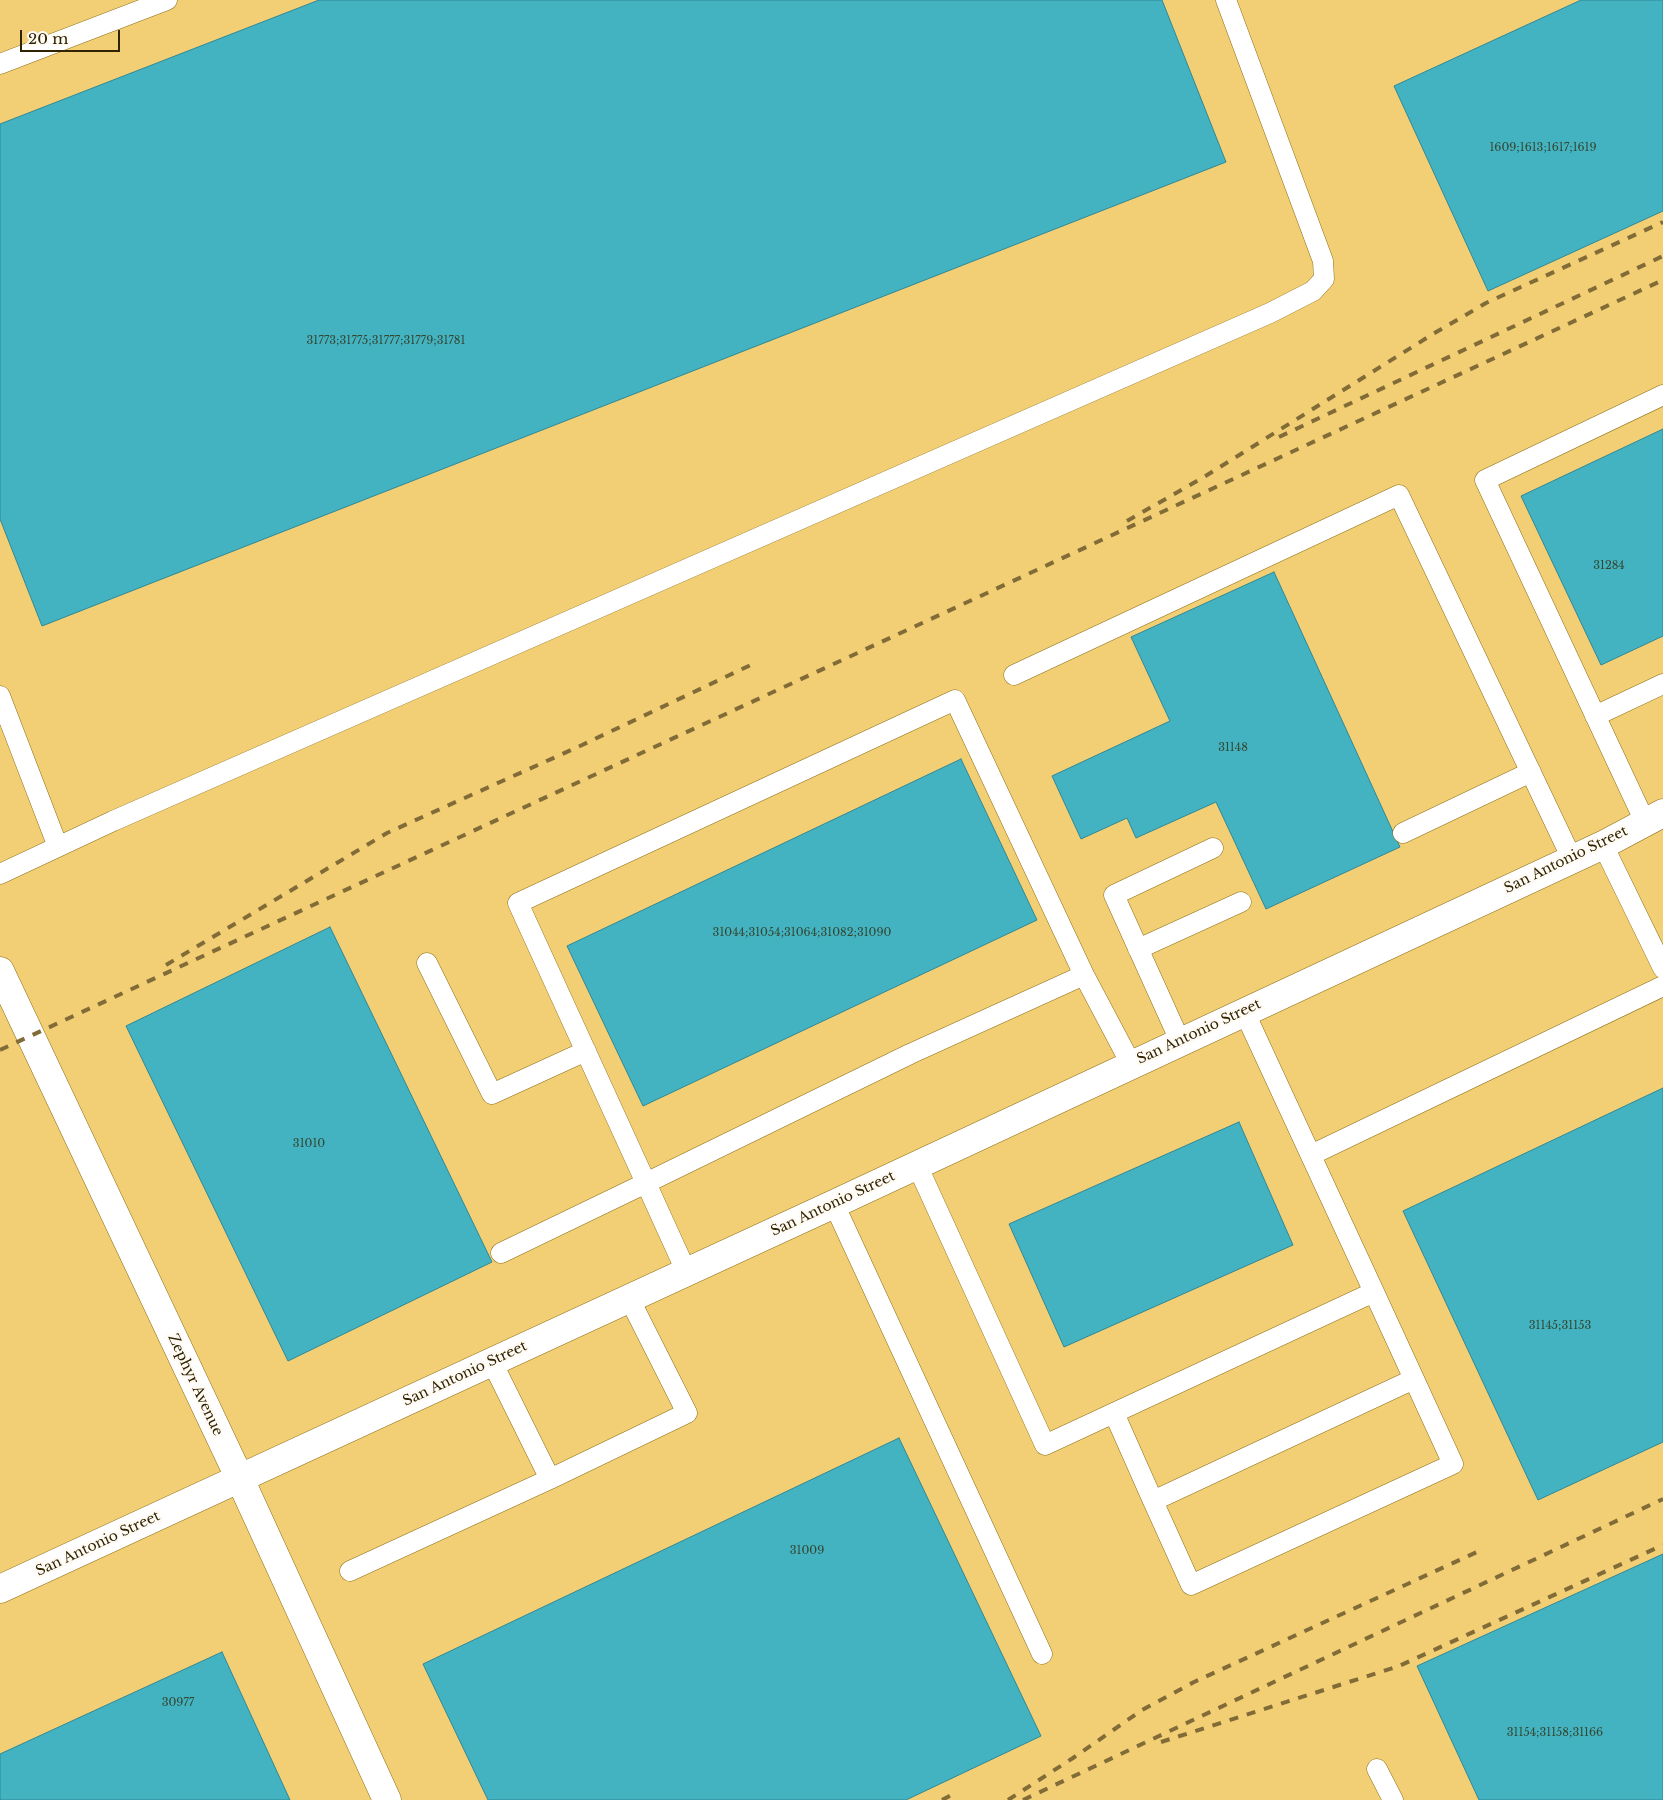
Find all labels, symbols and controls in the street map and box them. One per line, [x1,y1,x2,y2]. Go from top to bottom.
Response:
scale bar [22,20,122,52]
text: 20 m [28,29,68,48]
house number: 1609;1613;1617;1619 [1489,141,1597,155]
house number: 31773;31775;31777;31779;31781 [307,334,465,348]
house number: 31284 [1593,559,1625,573]
house number: 31148 [1218,741,1248,755]
street label: San Antonio Street [1502,823,1630,897]
house number: 31044;31054;31064;31082;31090 [713,926,891,940]
street label: San Antonio Street [1134,996,1264,1068]
house number: 31010 [293,1137,325,1151]
street label: San Antonio Street [768,1168,898,1240]
house number: 31145;31153 [1529,1319,1591,1333]
street label: Zephyr Avenue [164,1331,226,1439]
street label: San Antonio Street [400,1338,530,1410]
street label: San Antonio Street [33,1508,163,1580]
house number: 31009 [790,1544,824,1558]
house number: 30977 [162,1696,194,1710]
house number: 31154;31158;31166 [1507,1726,1603,1740]

